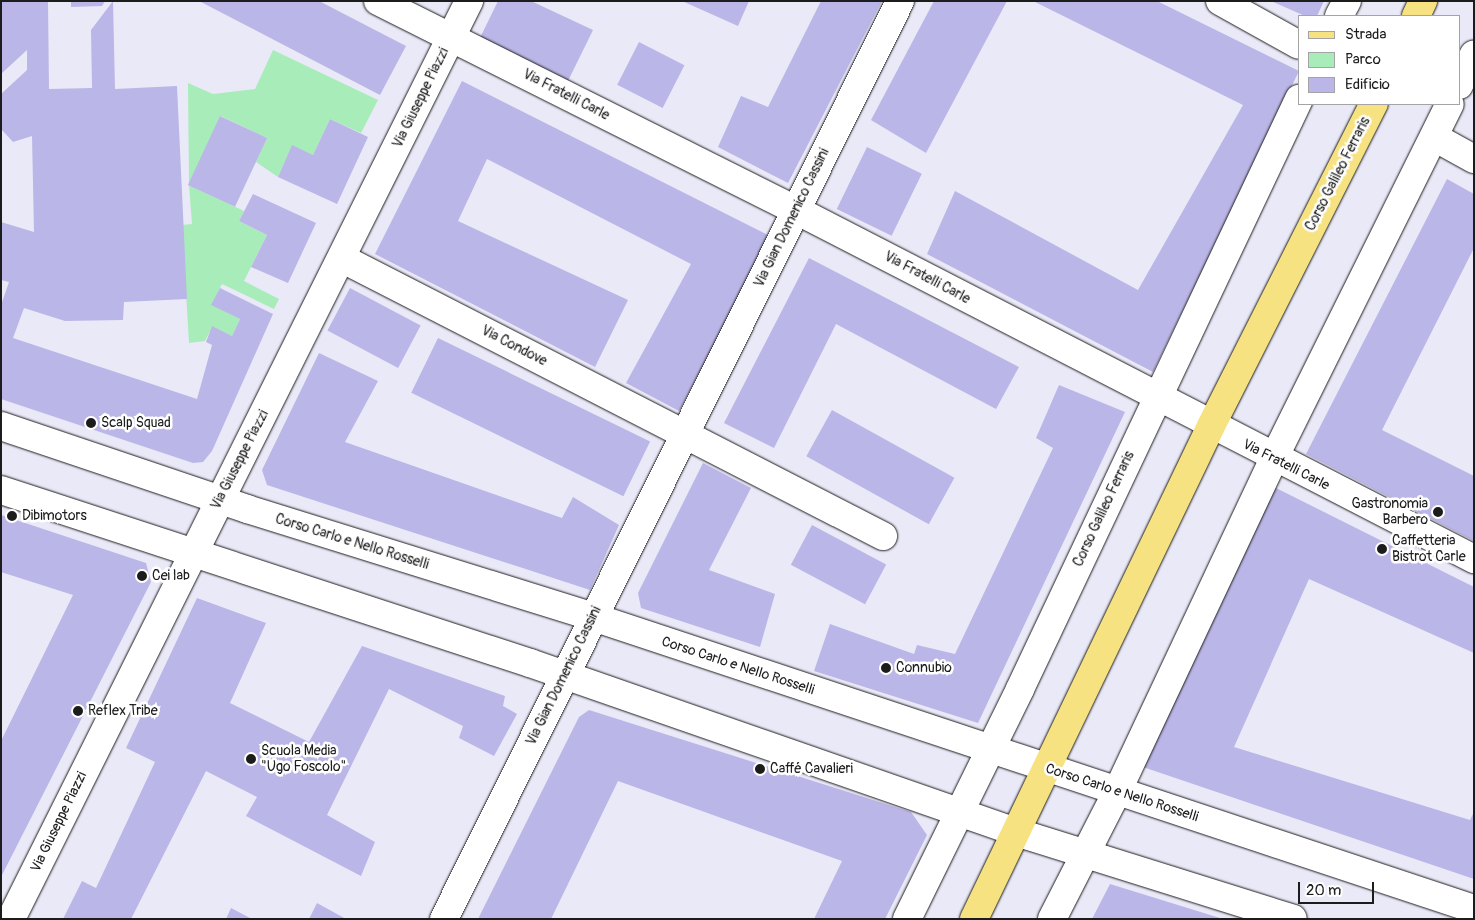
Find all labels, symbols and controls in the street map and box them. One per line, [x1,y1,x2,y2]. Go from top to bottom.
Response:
legend [1298,15,1460,105]
text: Strada [1345,25,1386,44]
street label: Via Giuseppe Piazzi [389,45,453,151]
text: Parco [1345,50,1381,69]
street label: Via Fratelli Carle [520,66,612,124]
text: Edificio [1345,75,1390,94]
street label: Corso Galileo Ferraris [1302,114,1374,234]
street label: Via Gian Domenico Cassini [751,146,833,290]
street label: Via Fratelli Carle [881,248,973,308]
street label: Via Condove [478,322,550,370]
street label: Via Giuseppe Piazzi [208,407,272,513]
place label: Scalp Squad [101,415,171,431]
marker: Scalp Squad [85,417,97,429]
street label: Via Fratelli Carle [1240,436,1332,494]
street label: Corso Galileo Ferraris [1070,449,1138,569]
place label: Gastronomia Barbero [1351,496,1428,528]
marker: Gastronomia Barbero [1432,506,1444,518]
place label: Dibimotors [22,508,87,524]
marker: Dibimotors [6,510,18,522]
street label: Corso Carlo e Nello Rosselli [273,511,431,573]
place label: Caffetteria Bistrot Carle [1392,533,1466,566]
marker: Caffetteria Bistrot Carle [1376,543,1388,555]
place label: Cei lab [152,568,190,584]
marker: Cei lab [136,570,148,582]
street label: Via Gian Domenico Cassini [523,604,605,748]
street label: Corso Carlo e Nello Rosselli [659,633,817,699]
place label: Connubio [896,660,952,676]
marker: Connubio [880,662,892,674]
place label: Reflex Tribe [88,703,158,719]
marker: Reflex Tribe [72,705,84,717]
place label: Scuola Media "Ugo Foscolo" [261,743,346,776]
marker: Scuola Media "Ugo Foscolo" [245,753,257,765]
street label: Corso Carlo e Nello Rosselli [1043,760,1201,826]
place label: Caffé Cavalieri [770,761,853,777]
marker: Caffé Cavalieri [754,763,766,775]
street label: Via Giuseppe Piazzi [27,769,91,875]
scale bar [1300,872,1376,904]
text: 20 m [1306,881,1341,900]

